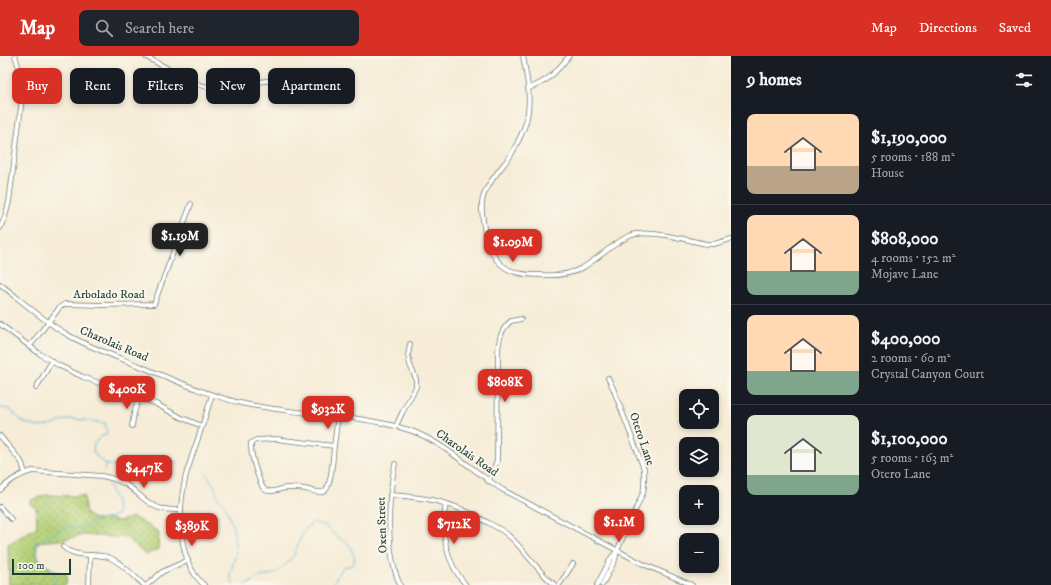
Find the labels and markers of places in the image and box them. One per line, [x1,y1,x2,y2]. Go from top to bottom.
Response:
pin: $1.19M [147,223,213,257]
pin: $1.09M [480,229,546,263]
pin: $808K [477,369,533,403]
pin: $400K [99,376,155,410]
pin: $932K [300,396,356,430]
pin: $447K [116,455,172,489]
pin: $1.1M [591,509,647,543]
pin: $712K [426,511,482,545]
pin: $389K [164,513,220,547]

